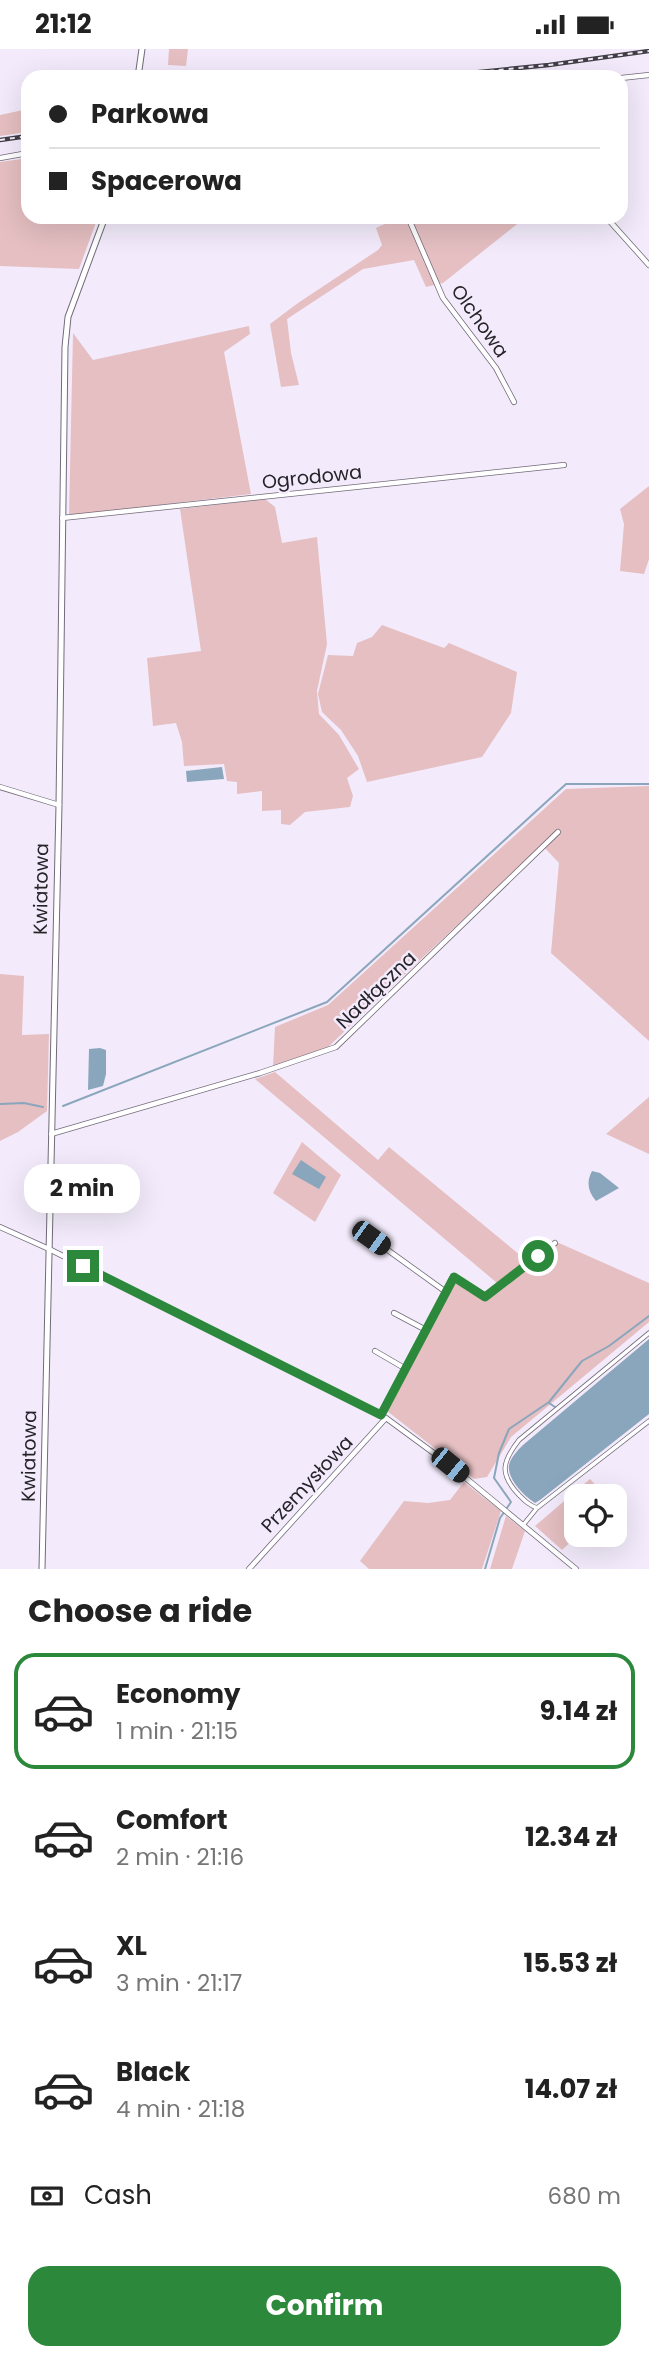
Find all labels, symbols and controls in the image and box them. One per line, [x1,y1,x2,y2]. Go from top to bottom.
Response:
text: 21:12 [35,6,92,42]
text: Parkowa [91,96,209,132]
text: Spacerowa [91,163,242,199]
street label: Olchowa [445,279,515,363]
street label: Ogrodowa [261,458,363,496]
street label: Kwiatowa [27,843,55,935]
street label: Nadłączna [330,945,422,1035]
callout: 2 min [25,1165,141,1213]
text: 2 min [50,1172,114,1204]
car [348,1217,395,1259]
route start [522,1240,554,1272]
route end [67,1250,99,1282]
street label: Kwiatowa [15,1410,43,1502]
street label: Przemysłowa [255,1429,359,1539]
car [428,1444,473,1486]
map controls [564,1484,627,1547]
button: locate [564,1484,627,1547]
text: Choose a ride [28,1588,252,1633]
text: Economy [116,1676,240,1712]
icon: car [32,1680,95,1743]
text: 9.14 zł [540,1693,617,1729]
text: 1 min · 21:15 [116,1715,238,1747]
text: Comfort [116,1802,228,1838]
icon: car [32,1806,95,1869]
text: 12.34 zł [525,1819,617,1855]
text: 2 min · 21:16 [116,1841,244,1873]
text: XL [116,1928,147,1964]
icon: car [32,1932,95,1995]
text: 15.53 zł [524,1945,617,1981]
text: 3 min · 21:17 [116,1967,242,1999]
text: Black [116,2054,190,2090]
icon: car [32,2058,95,2121]
text: 14.07 zł [525,2071,617,2107]
text: 4 min · 21:18 [116,2093,245,2125]
icon: cash [28,2177,66,2215]
text: Cash [84,2177,152,2213]
text: 680 m [548,2180,621,2212]
button: Confirm [28,2266,621,2346]

